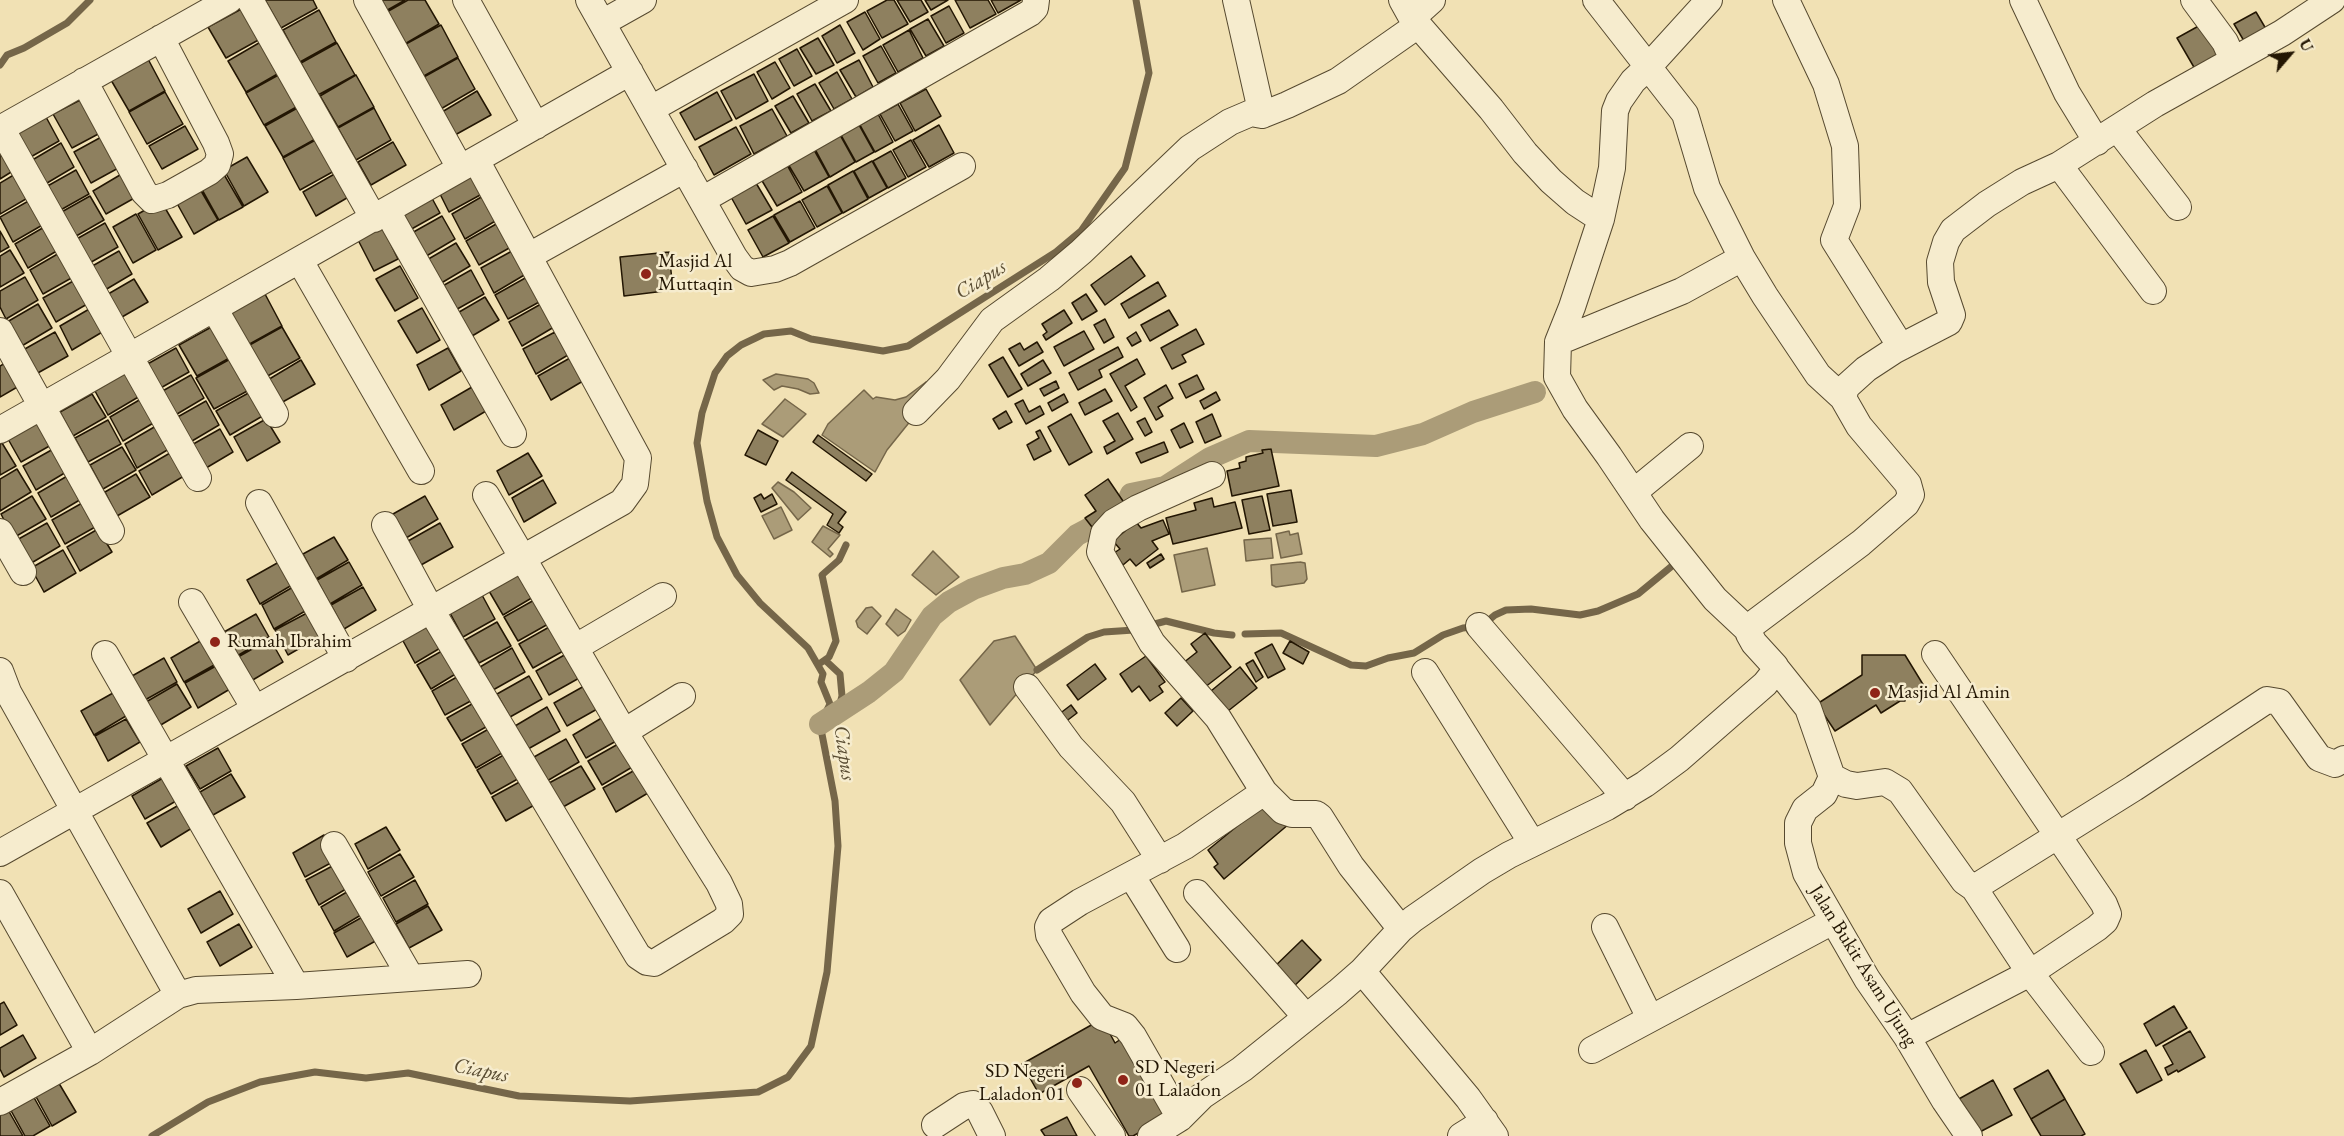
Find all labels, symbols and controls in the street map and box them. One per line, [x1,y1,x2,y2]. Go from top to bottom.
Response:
north arrow [2260,24,2320,84]
text: U [2294,35,2318,56]
place label: Masjid Al Muttaqin [658,250,733,297]
water label: Ciapus [951,255,1011,305]
marker: Masjid Al Muttaqin [639,267,653,281]
place label: Rumah Ibrahim [227,630,352,654]
marker: Rumah Ibrahim [208,635,222,649]
place label: Masjid Al Amin [1887,681,2010,705]
marker: Masjid Al Amin [1868,686,1882,700]
water label: Ciapus [828,724,860,782]
street label: Jalan Bukit Asam Ujung [1804,881,1922,1051]
water label: Ciapus [451,1053,511,1089]
place label: SD Negeri 01 Laladon [1135,1056,1221,1103]
place label: SD Negeri Laladon 01 [979,1060,1065,1107]
marker: SD Negeri 01 Laladon [1116,1073,1130,1087]
marker: SD Negeri Laladon 01 [1070,1076,1084,1090]

